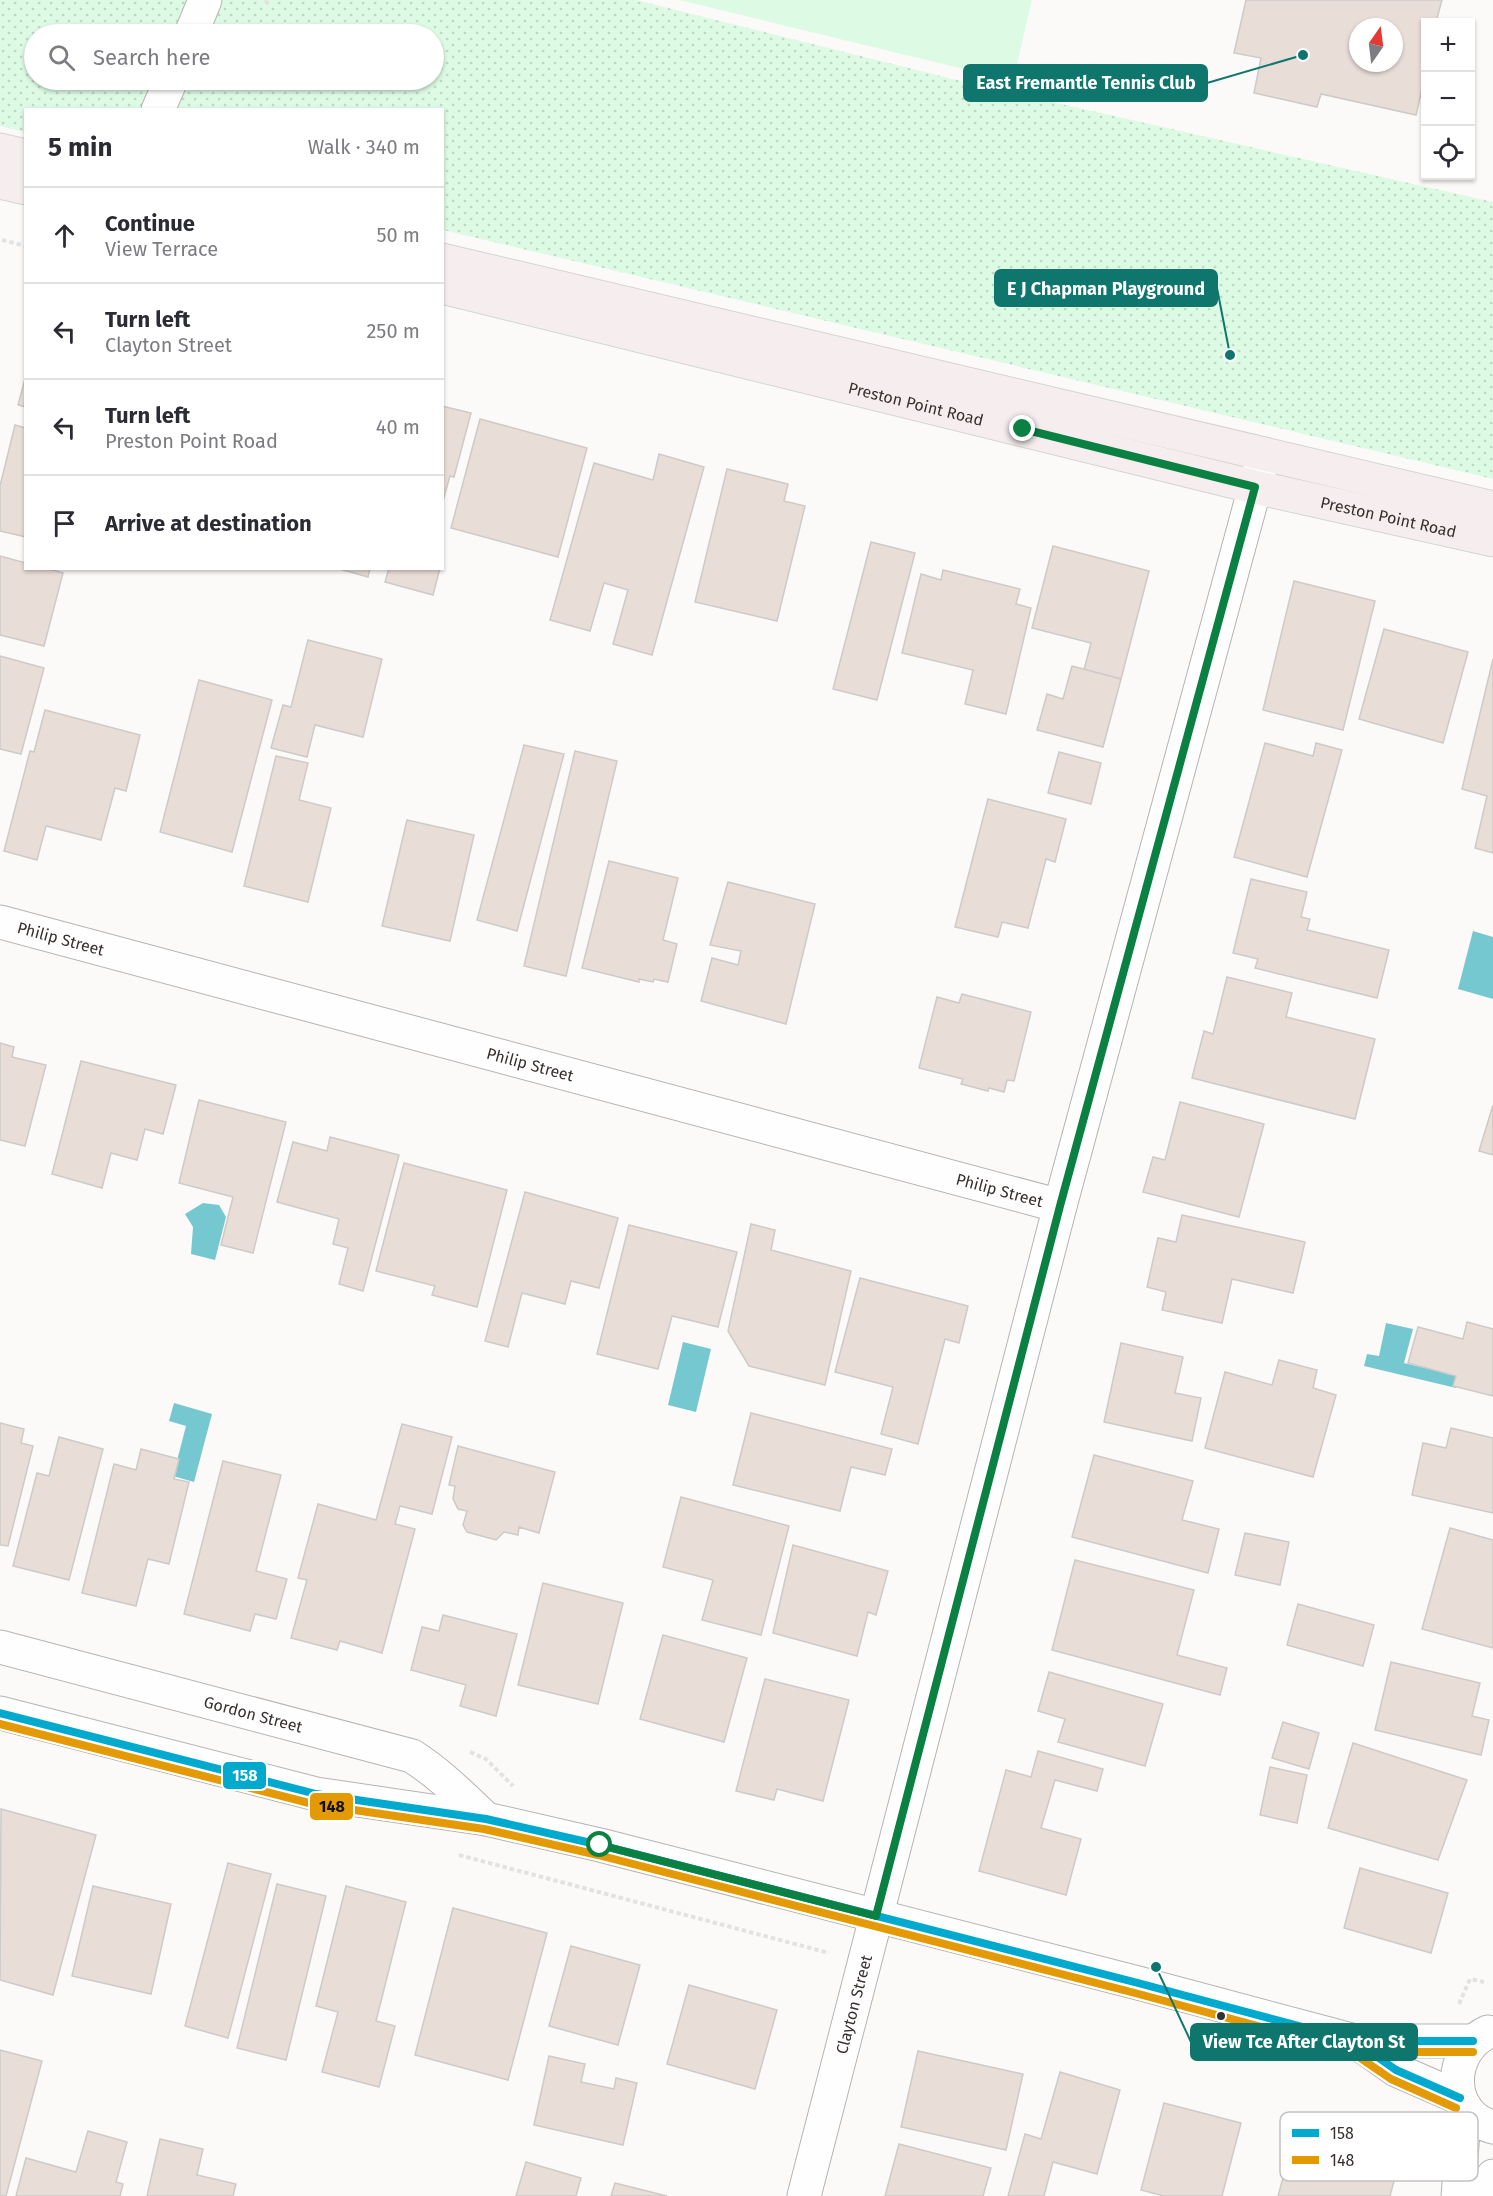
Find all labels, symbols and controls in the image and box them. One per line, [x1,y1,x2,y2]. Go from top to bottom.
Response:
north arrow [1349,18,1403,72]
map controls [1421,18,1475,180]
button: + [1421,18,1475,72]
search box [24,24,444,90]
icon: search [45,41,78,74]
text: Search here [93,44,211,71]
callout: East Fremantle Tennis Club [964,65,1207,101]
text: East Fremantle Tennis Club [976,72,1196,94]
button: − [1421,72,1475,126]
button: locate [1421,126,1475,180]
text: 5 min [48,132,112,163]
text: Walk · 340 m [308,135,420,159]
text: Continue [105,210,195,237]
icon: ahead [48,219,81,252]
text: 50 m [376,223,420,247]
text: View Terrace [105,237,218,261]
callout: E J Chapman Playground [995,270,1217,306]
text: E J Chapman Playground [1007,278,1205,300]
text: Turn left [105,306,190,333]
icon: left [48,315,81,348]
text: 250 m [366,319,420,343]
text: Clayton Street [105,333,232,357]
street label: Preston Point Road [846,378,985,430]
text: Turn left [105,402,190,429]
icon: left [48,411,81,444]
text: 40 m [376,415,420,439]
route end [1009,415,1035,441]
text: Preston Point Road [105,429,278,453]
street label: Preston Point Road [1319,493,1458,542]
icon: arrive [48,507,81,540]
text: Arrive at destination [105,510,312,537]
street label: Philip Street [15,918,107,960]
street label: Philip Street [485,1044,576,1085]
street label: Philip Street [954,1170,1045,1211]
street label: Gordon Street [202,1692,305,1737]
line badge: 158 [222,1761,267,1790]
text: 158 [232,1766,258,1785]
line badge: 148 [309,1792,354,1821]
text: 148 [319,1797,345,1816]
route start [586,1831,612,1857]
street label: Clayton Street [832,1953,876,2056]
unlabelled marker [1215,2010,1227,2022]
callout: View Tce After Clayton St [1191,2024,1417,2060]
text: View Tce After Clayton St [1202,2031,1406,2053]
legend [1280,2112,1478,2181]
text: 158 [1330,2124,1354,2143]
text: 148 [1330,2151,1354,2170]

